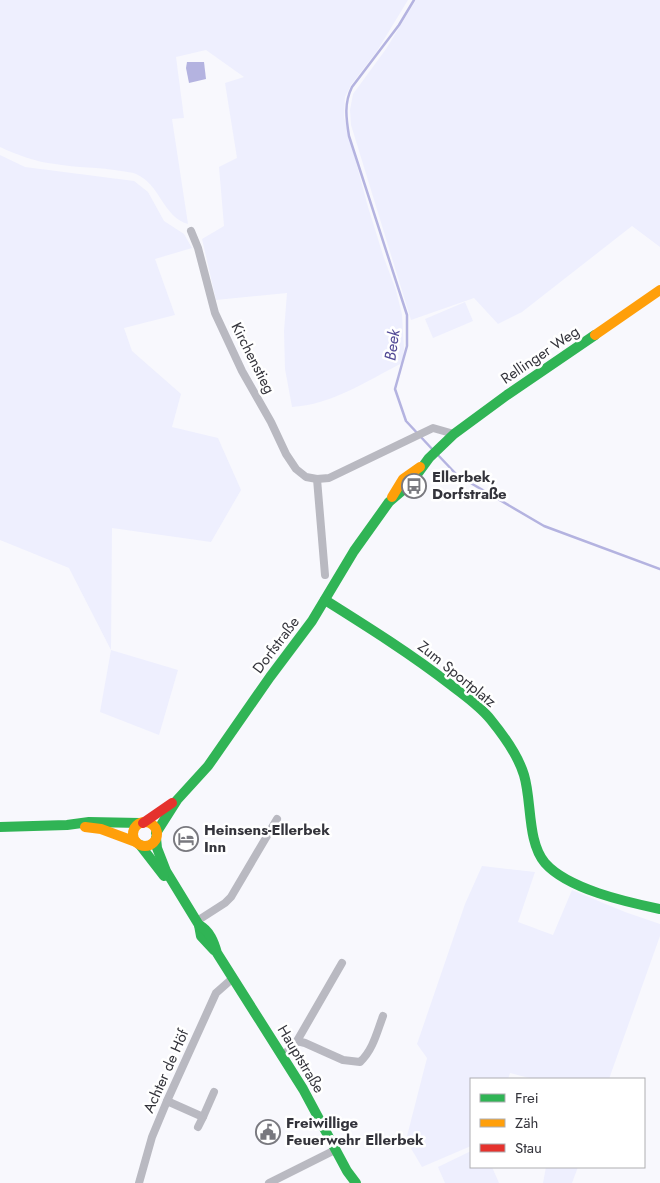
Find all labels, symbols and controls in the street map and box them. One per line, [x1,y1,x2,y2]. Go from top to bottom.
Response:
street label: Kirchenstieg [226,318,280,398]
street label: Rellinger Weg [496,321,584,389]
water label: Beek [378,327,406,362]
place label: Ellerbek, Dorfstraße [432,466,507,505]
bus stop icon: Ellerbek, Dorfstraße [401,473,427,499]
street label: Dorfstraße [247,612,305,678]
street label: Zum Sportplatz [413,635,501,713]
place label: Heinsens-Ellerbek Inn [204,819,330,858]
hotel icon: Heinsens-Ellerbek Inn [173,826,199,852]
street label: Hauptstraße [272,1021,330,1098]
street label: Achter de Höf [138,1025,195,1117]
legend [470,1078,645,1168]
text: Frei [515,1087,539,1109]
place label: Freiwillige Feuerwehr Ellerbek [286,1112,424,1151]
text: Zäh [515,1112,538,1134]
public building icon: Freiwillige Feuerwehr Ellerbek [255,1119,281,1145]
text: Stau [515,1137,542,1159]

